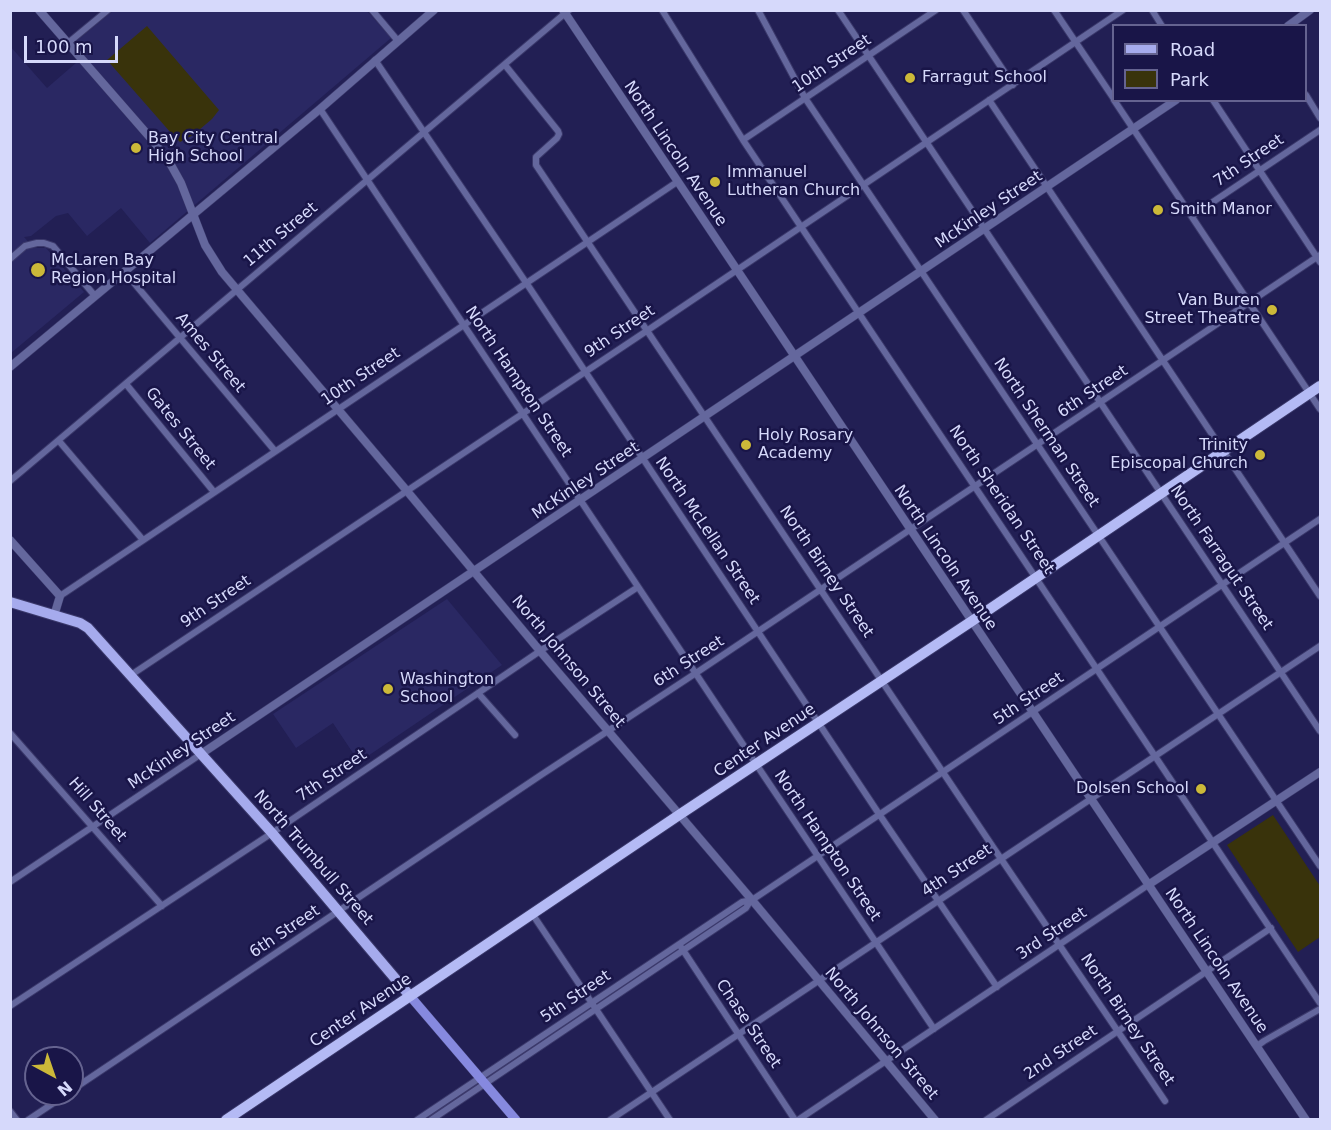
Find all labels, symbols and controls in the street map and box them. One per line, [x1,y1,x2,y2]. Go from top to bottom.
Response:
scale bar [27,24,122,62]
legend [1112,24,1307,102]
street label: 10th Street [789,31,875,97]
text: 100 m [35,36,93,57]
text: Road [1170,39,1215,60]
place label: Farragut School [922,68,1047,88]
text: Park [1170,69,1209,90]
marker: Farragut School [903,71,917,85]
street label: North Lincoln Avenue [619,78,731,230]
place label: Bay City Central High School [148,129,278,167]
street label: 7th Street [1210,131,1288,191]
marker: Bay City Central High School [129,141,143,155]
place label: Immanuel Lutheran Church [727,163,860,201]
street label: McKinley Street [932,167,1046,253]
marker: Immanuel Lutheran Church [708,175,722,189]
street label: 11th Street [240,199,322,271]
place label: Smith Manor [1170,200,1272,220]
marker: Smith Manor [1151,203,1165,217]
place label: McLaren Bay Region Hospital [51,251,176,289]
marker: McLaren Bay Region Hospital [29,261,47,279]
place label: Van Buren Street Theatre [1144,291,1260,329]
street label: 9th Street [581,302,659,362]
street label: North Hampton Street [460,303,576,461]
marker: Van Buren Street Theatre [1265,303,1279,317]
street label: Ames Street [171,309,249,397]
street label: 10th Street [318,344,404,410]
street label: North Sherman Street [989,355,1103,511]
street label: 6th Street [1054,362,1132,422]
street label: Gates Street [141,384,219,474]
street label: North Sheridan Street [944,422,1058,578]
place label: Holy Rosary Academy [758,426,853,464]
place label: Trinity Episcopal Church [1110,436,1248,474]
street label: McKinley Street [529,438,643,524]
marker: Holy Rosary Academy [739,438,753,452]
marker: Trinity Episcopal Church [1253,448,1267,462]
street label: North McLellan Street [651,454,763,608]
street label: North Lincoln Avenue [889,482,1001,634]
street label: North Farragut Street [1165,482,1277,634]
street label: North Birney Street [775,503,877,641]
street label: 9th Street [177,572,255,632]
street label: North Johnson Street [507,592,629,732]
street label: 6th Street [650,632,728,692]
street label: 5th Street [990,669,1068,729]
place label: Washington School [400,670,494,708]
marker: Washington School [381,682,395,696]
street label: Center Avenue [711,700,819,782]
street label: McKinley Street [125,708,239,794]
street label: 7th Street [293,746,371,806]
street label: North Hampton Street [769,767,885,925]
street label: Hill Street [64,774,130,846]
place label: Dolsen School [1076,779,1189,799]
marker: Dolsen School [1194,782,1208,796]
street label: North Trumbull Street [249,787,377,929]
street label: 4th Street [918,841,996,901]
street label: North Lincoln Avenue [1160,885,1272,1037]
street label: 6th Street [246,902,324,962]
street label: 3rd Street [1013,904,1091,964]
street label: North Birney Street [1076,951,1178,1089]
street label: North Johnson Street [820,964,942,1104]
street label: 5th Street [537,967,615,1027]
street label: Center Avenue [307,970,415,1052]
street label: Chase Street [711,976,785,1072]
street label: 2nd Street [1021,1022,1101,1084]
north arrow [24,1046,84,1106]
text: N [53,1077,76,1100]

